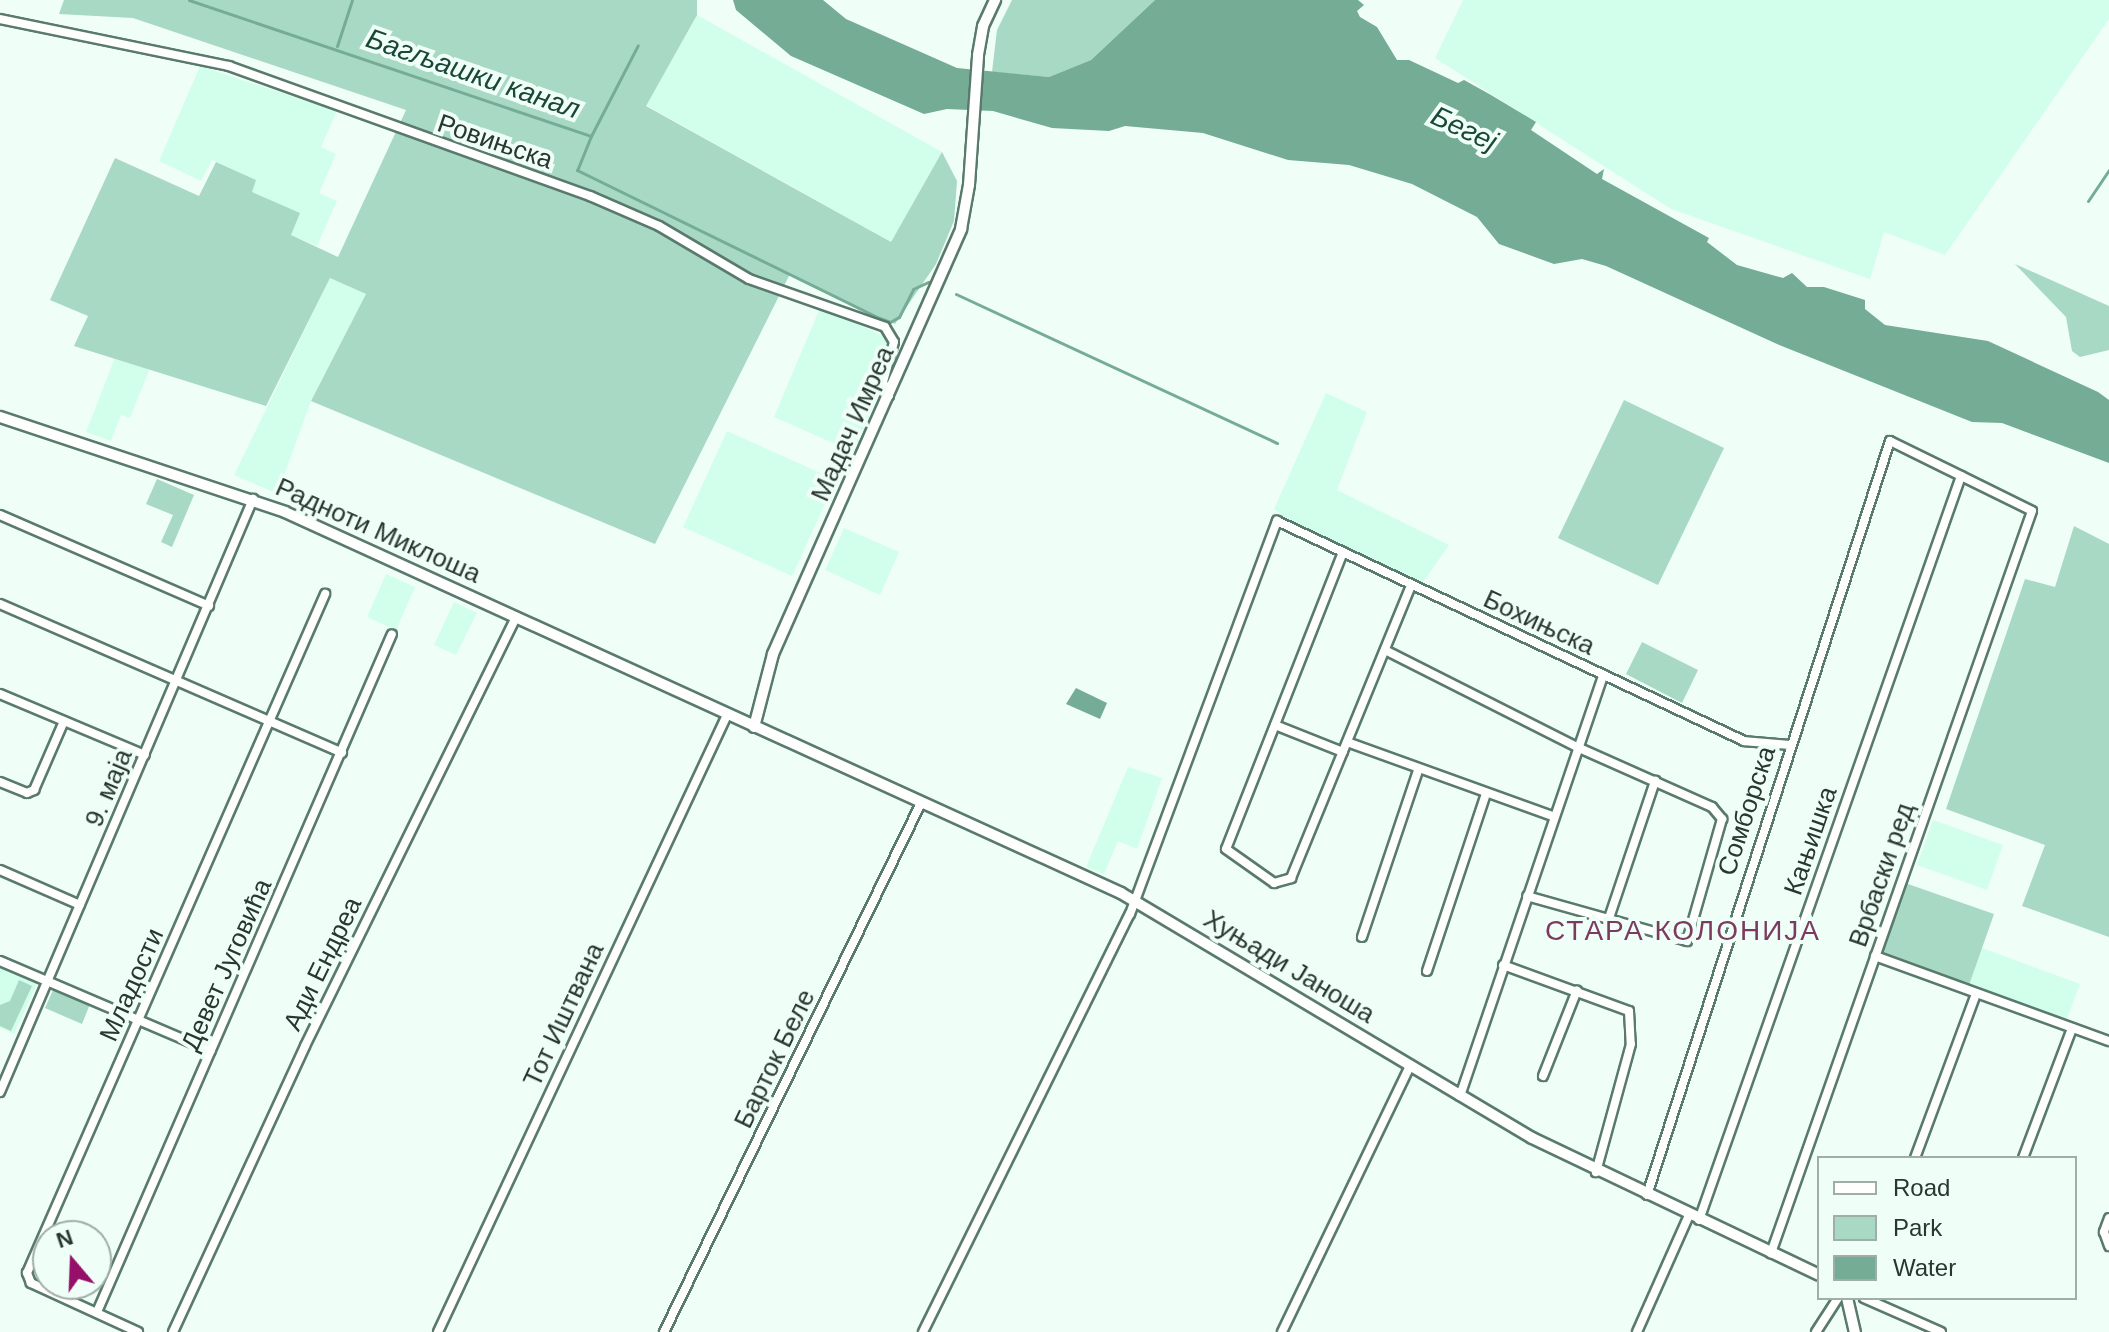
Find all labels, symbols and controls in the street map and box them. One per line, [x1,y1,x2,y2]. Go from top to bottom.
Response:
water label: Багљашки канал [362,22,584,126]
water label: Бегеј [1426,99,1502,159]
street label: Ровињска [433,108,557,176]
street label: Мадач Имреа [805,342,901,506]
street label: Радноти Миклоша [271,472,485,590]
street label: Бохињска [1478,584,1600,662]
street label: Сомборска [1711,742,1783,880]
street label: 9. маја [79,744,139,832]
street label: Кањишка [1778,783,1844,899]
street label: Врбаски ред [1843,799,1921,951]
street label: Девет Југовића [175,874,279,1056]
street label: Ади Ендреа [277,892,369,1036]
street label: Хуњади Јаноша [1198,904,1380,1030]
district label: СТАРА КОЛОНИЈА [1545,914,1821,948]
street label: Младости [93,924,171,1046]
street label: Тот Иштвана [517,938,611,1092]
street label: Барток Беле [728,985,822,1133]
legend [1817,1156,2077,1300]
text: Road [1893,1174,1950,1201]
text: Park [1893,1214,1942,1241]
north arrow [32,1220,112,1300]
text: N [53,1224,76,1253]
text: Water [1893,1254,1956,1281]

